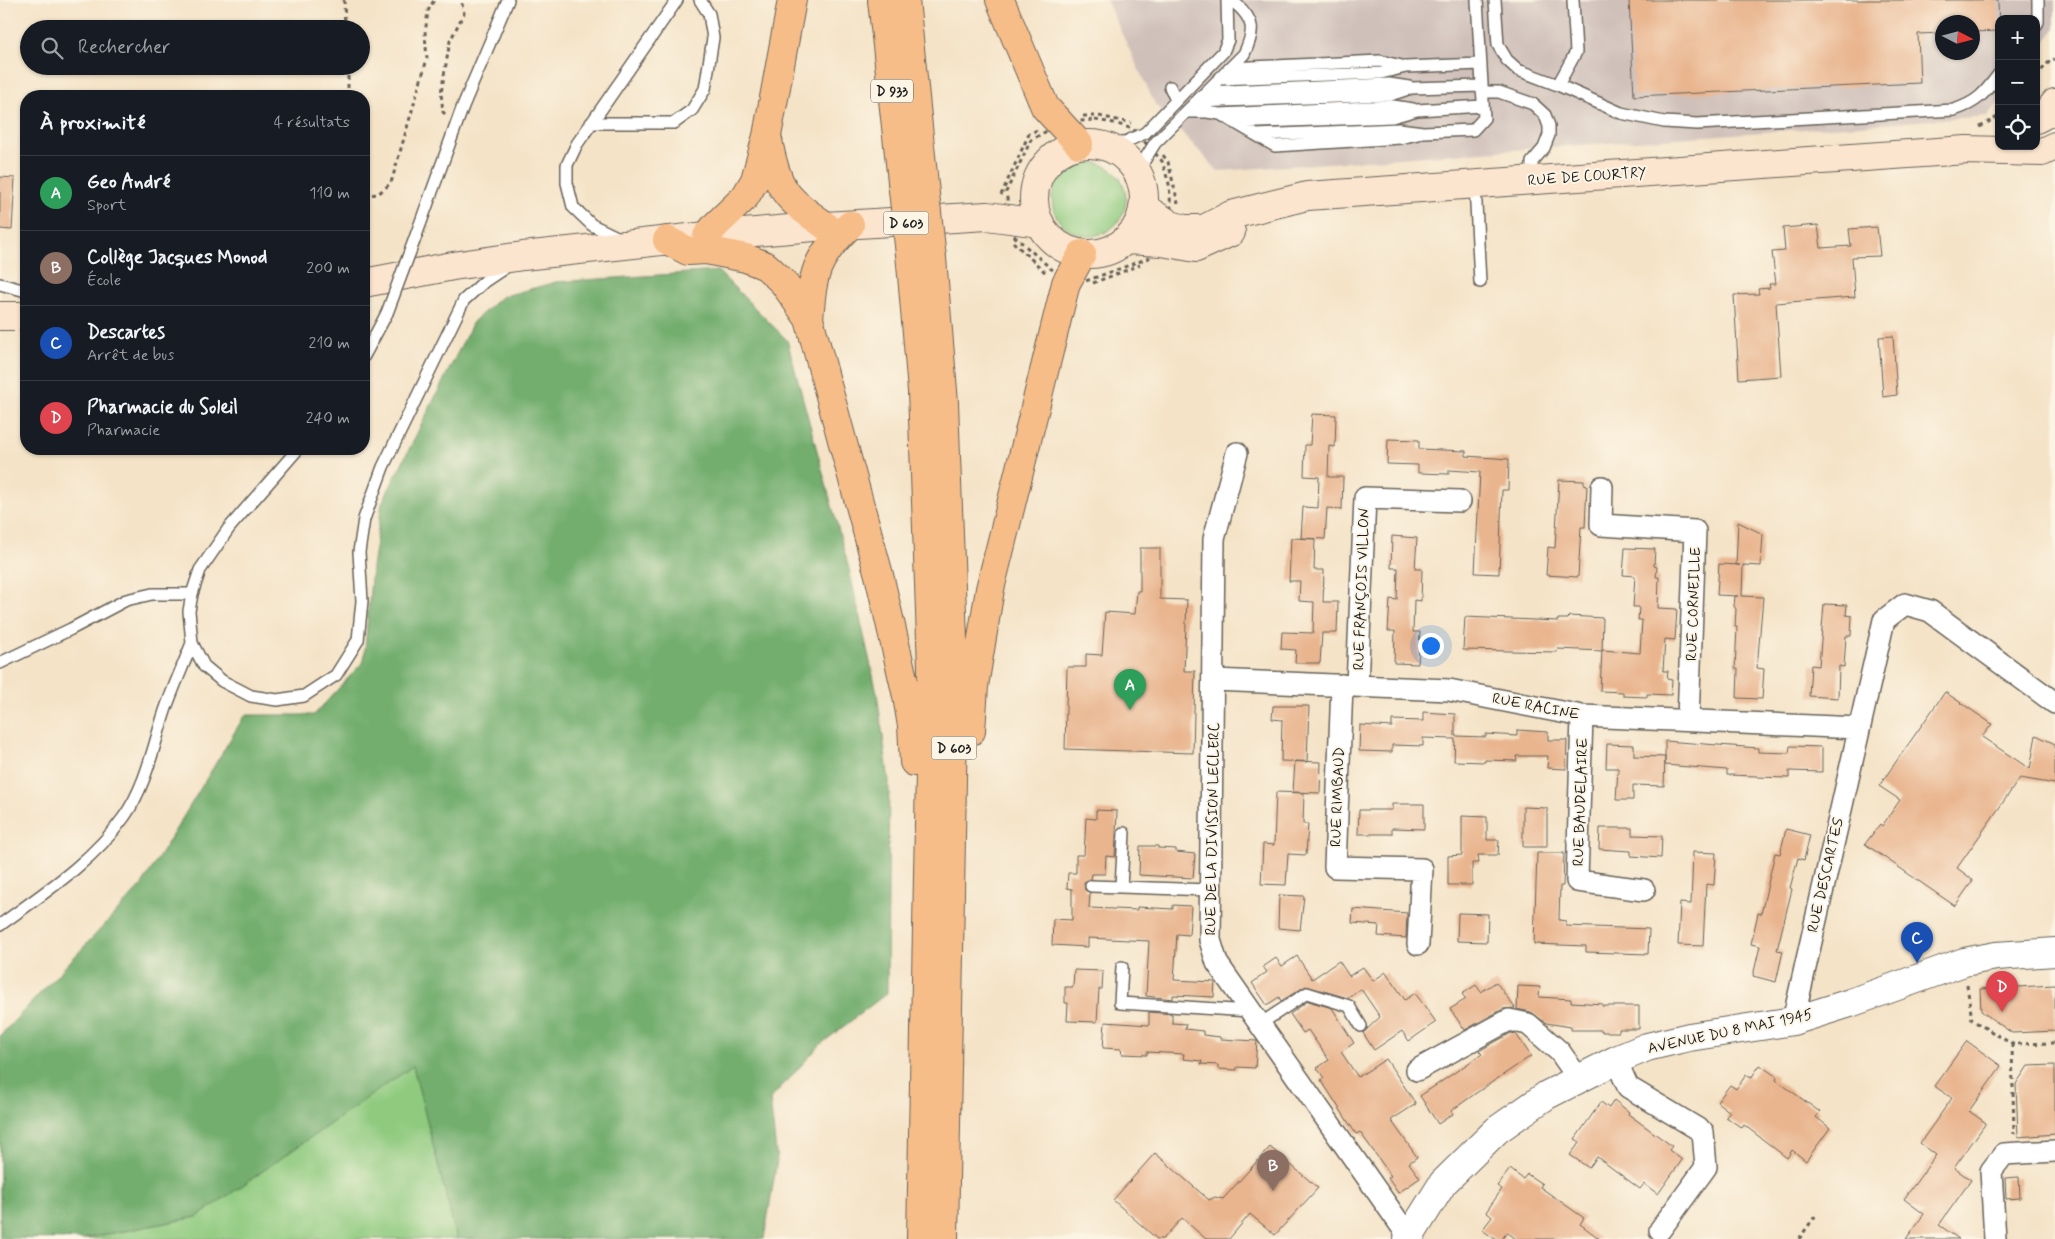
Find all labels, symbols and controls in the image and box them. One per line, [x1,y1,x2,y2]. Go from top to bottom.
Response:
north arrow [1935,15,1980,60]
map controls [1995,15,2040,150]
button: + [1995,15,2040,60]
search box [20,20,370,75]
icon: search [38,34,66,62]
text: Rechercher [78,35,170,60]
button: − [1995,60,2040,105]
road number: D 933 [871,80,913,102]
button: locate [1995,105,2040,150]
text: À proximité [40,109,146,137]
text: 4 résultats [274,112,350,133]
street label: RUE DE COURTRY [1527,163,1647,191]
text: Geo André [87,170,171,195]
text: A [51,183,61,204]
text: 110 m [309,183,350,204]
text: Sport [87,195,127,216]
road number: D 603 [884,212,928,234]
text: Collège Jacques Monod [87,245,267,270]
text: B [51,258,61,279]
text: 200 m [306,258,350,279]
text: École [87,270,121,291]
text: Descartes [87,320,165,345]
text: C [50,333,62,354]
text: 210 m [309,333,350,354]
text: Arrêt de bus [87,345,174,366]
text: Pharmacie du Soleil [87,395,238,420]
text: D [50,408,62,429]
text: 240 m [306,408,350,429]
text: Pharmacie [87,420,160,441]
street label: RUE FRANÇOIS VILLON [1349,507,1375,671]
street label: RUE CORNEILLE [1682,546,1706,661]
your location [1418,633,1444,659]
pin: A [1114,669,1146,710]
street label: RUE RACINE [1490,689,1582,725]
street label: RUE DE LA DIVISION LECLERC [1201,722,1225,936]
road number: D 603 [932,736,976,760]
street label: RUE BAUDELAIRE [1569,737,1593,867]
street label: RUE RIMBAUD [1326,747,1350,847]
street label: RUE DESCARTES [1803,815,1849,935]
pin: C [1901,922,1933,963]
pin: D [1986,971,2018,1012]
street label: AVENUE DU 8 MAI 1945 [1646,1005,1814,1059]
pin: B [1257,1150,1289,1191]

